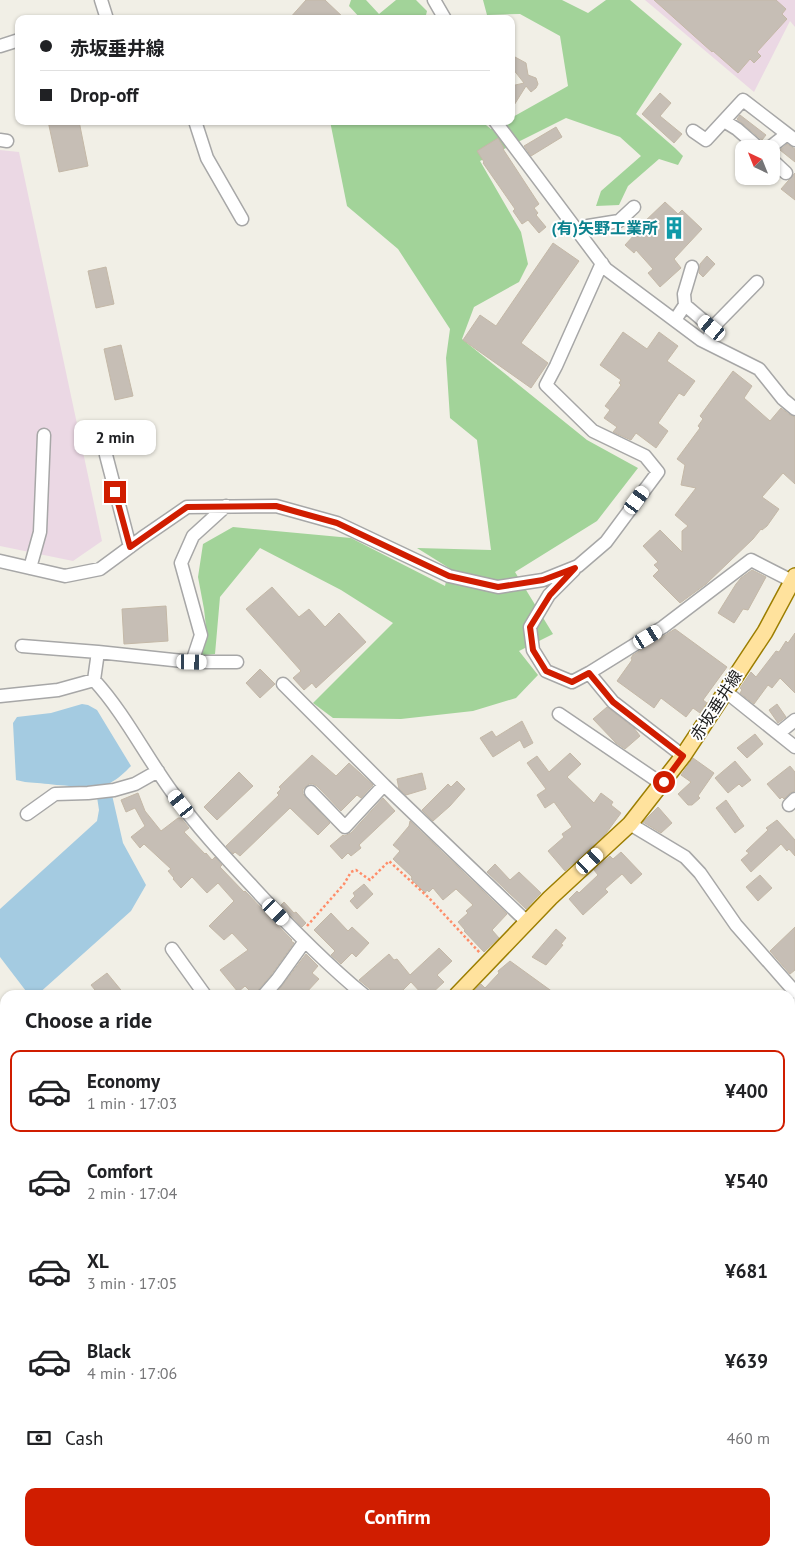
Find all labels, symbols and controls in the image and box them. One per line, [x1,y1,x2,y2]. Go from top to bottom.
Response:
text: 赤坂垂井線 [70,36,165,60]
text: Drop-off [70,83,138,107]
north arrow [735,140,780,185]
map controls [735,140,780,185]
building icon: (有)矢野工業所 [661,215,687,241]
place label: (有)矢野工業所 [552,218,658,238]
car [695,313,728,343]
callout: 2 min [74,420,156,454]
text: 2 min [95,427,135,447]
route end [104,481,126,503]
car [622,483,651,517]
car [631,623,664,651]
car [176,654,207,670]
street label: 赤坂垂井線 [686,666,746,744]
route start [653,771,675,793]
car [165,788,196,820]
car [573,845,606,877]
car [260,896,291,928]
text: Choose a ride [25,1006,152,1034]
icon: car [27,1069,72,1114]
text: Economy [87,1069,160,1093]
text: ¥400 [725,1079,768,1103]
text: 1 min · 17:03 [87,1093,177,1113]
icon: car [27,1159,72,1204]
text: Comfort [87,1159,153,1183]
text: ¥540 [725,1169,768,1193]
text: 2 min · 17:04 [87,1183,177,1203]
icon: car [27,1249,72,1294]
text: XL [87,1249,109,1273]
text: ¥681 [725,1259,768,1283]
text: 3 min · 17:05 [87,1273,177,1293]
icon: car [27,1339,72,1384]
text: Black [87,1339,131,1363]
text: ¥639 [725,1349,768,1373]
text: 4 min · 17:06 [87,1363,177,1383]
icon: cash [25,1424,53,1452]
text: Cash [65,1426,103,1450]
text: 460 m [727,1428,770,1448]
button: Confirm [25,1488,770,1546]

